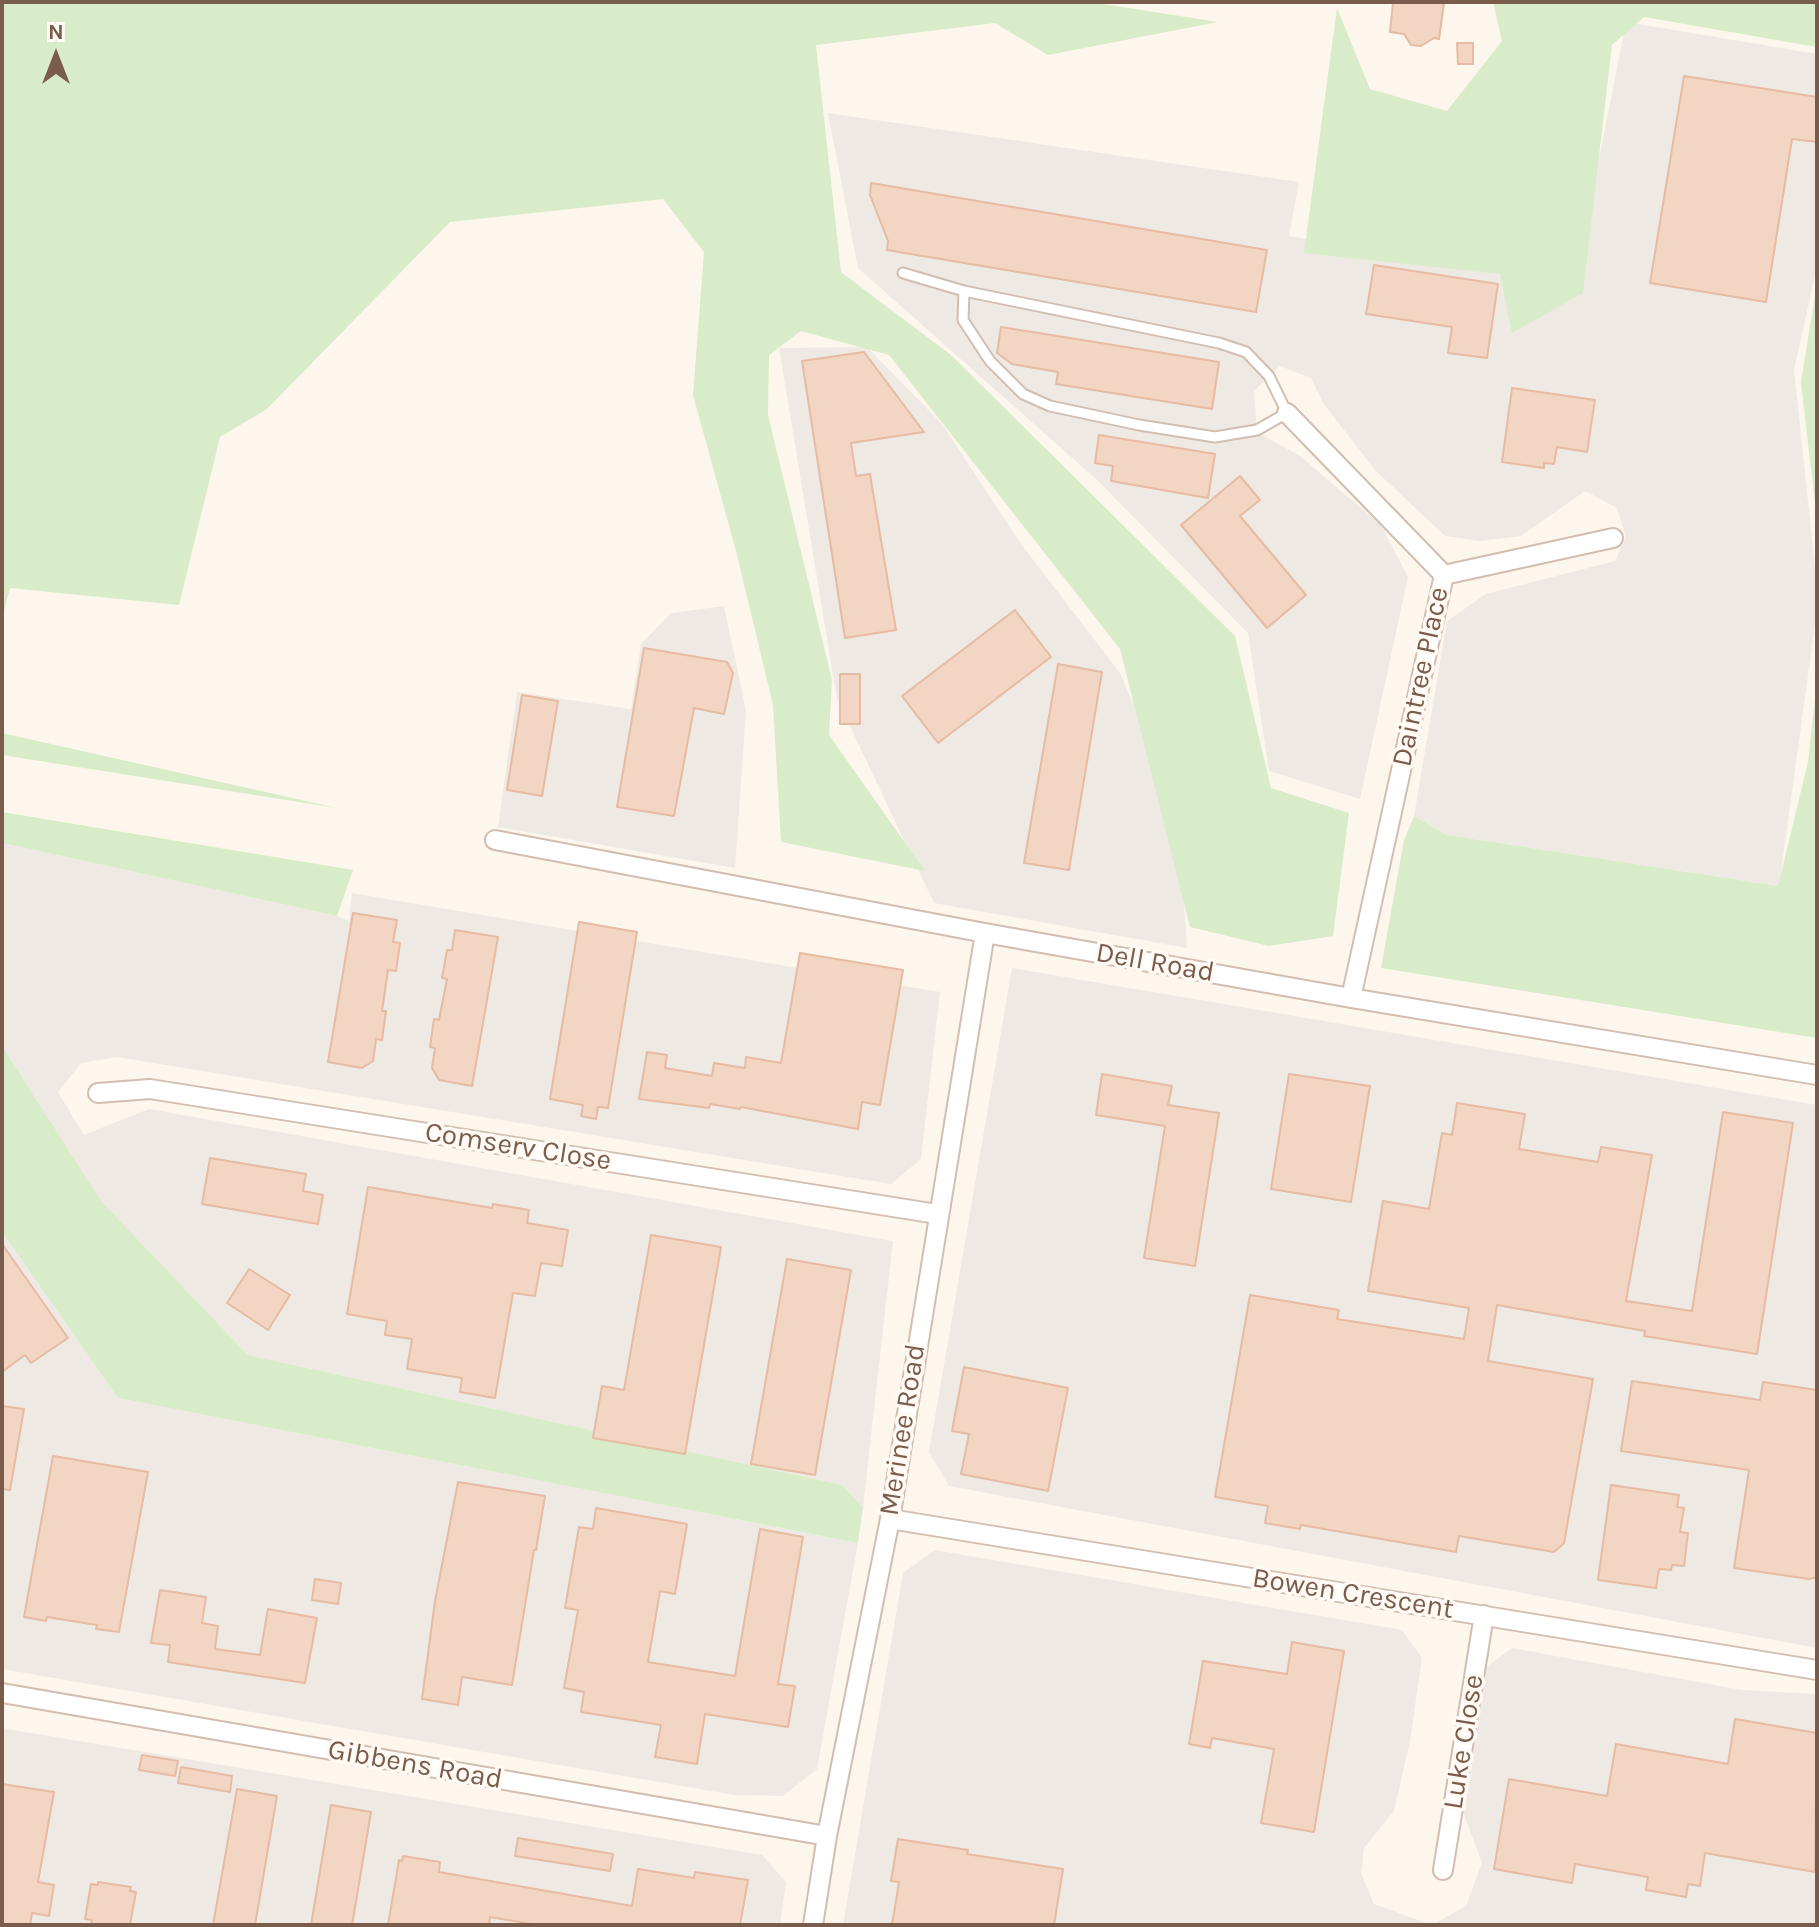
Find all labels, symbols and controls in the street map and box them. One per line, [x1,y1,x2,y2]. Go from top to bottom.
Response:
north arrow [16,16,96,96]
text: N [48,19,64,45]
street label: Daintree Place [1386,584,1456,770]
street label: Dell Road [1093,936,1217,990]
street label: Comserv Close [423,1116,613,1178]
street label: Merinee Road [873,1342,933,1518]
street label: Bowen Crescent [1250,1561,1456,1627]
street label: Luke Close [1437,1672,1491,1812]
street label: Gibbens Road [325,1733,505,1797]

